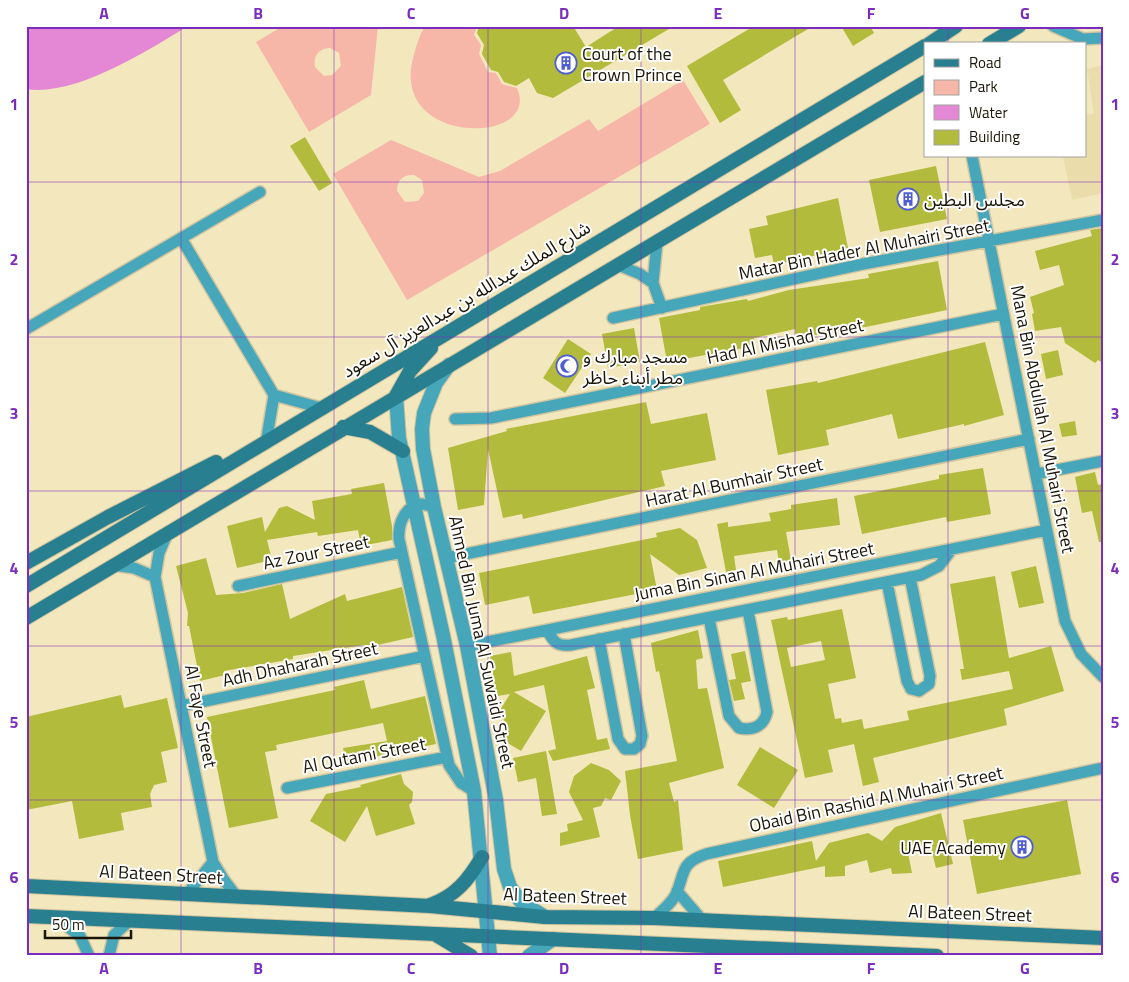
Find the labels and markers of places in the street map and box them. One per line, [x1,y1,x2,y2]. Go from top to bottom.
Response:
place label: Court of the Crown Prince [582,40,682,88]
building icon: Court of the Crown Prince [554,51,578,75]
place label: مجلس البطين [924,186,1025,213]
building icon: مجلس البطين [896,187,920,211]
place label: مسجد مبارك و مطر أبناء حاظر [582,343,688,391]
mosque icon: مسجد مبارك و مطر أبناء حاظر [555,354,579,378]
place label: UAE Academy [900,834,1006,861]
building icon: UAE Academy [1010,835,1034,859]

